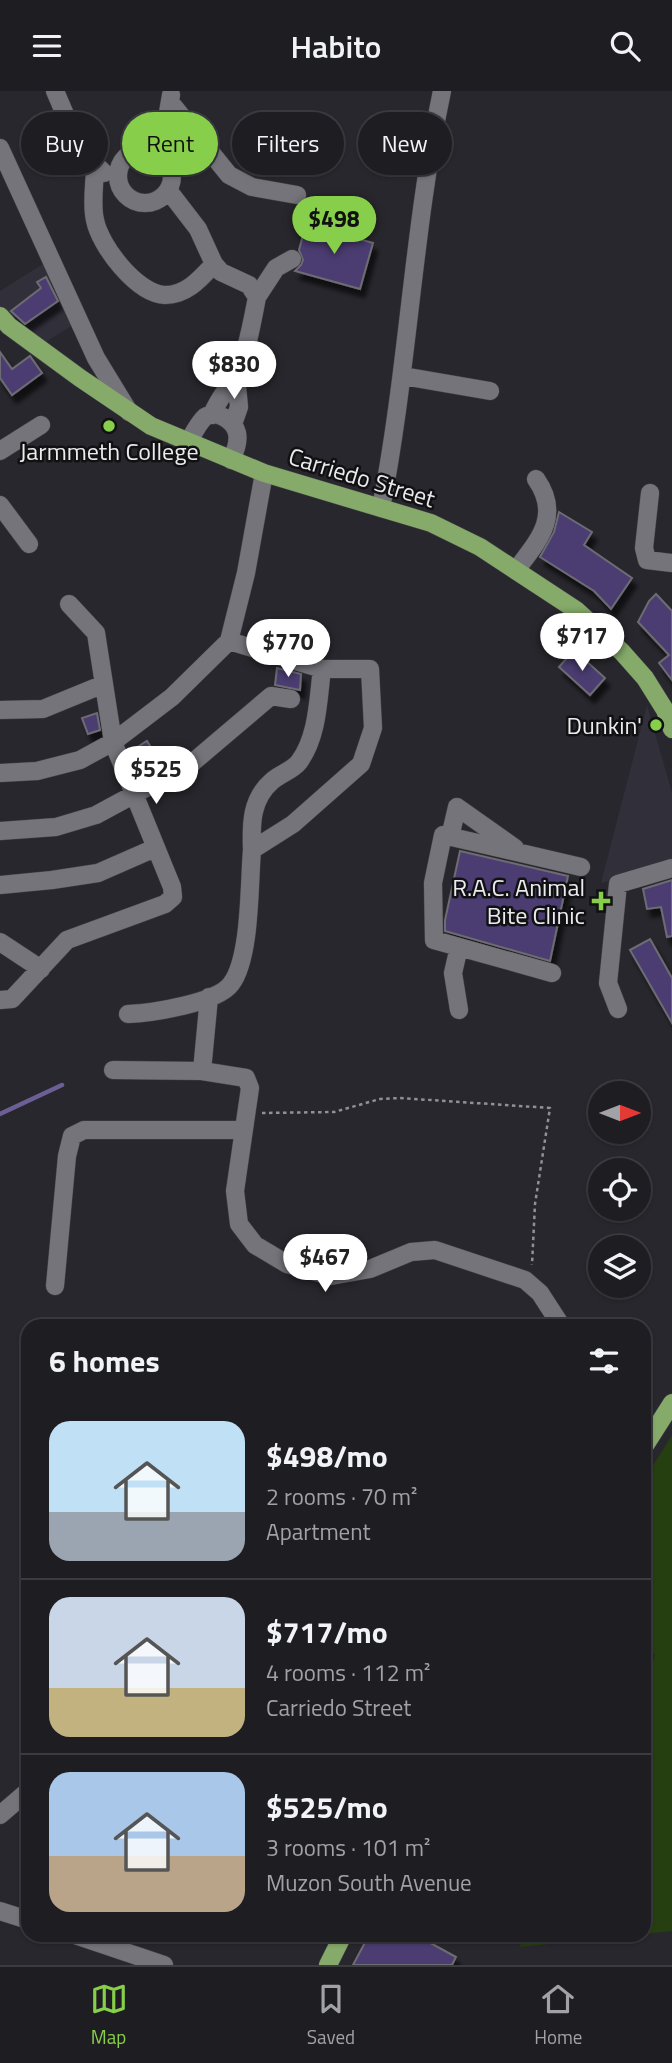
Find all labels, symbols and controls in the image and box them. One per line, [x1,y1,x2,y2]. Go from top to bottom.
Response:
text: Habito [290,22,382,70]
icon: menu [28,27,66,65]
icon: search [606,27,644,65]
chip: Buy [21,112,108,175]
chip: Rent [122,112,218,175]
chip: Filters [232,112,344,175]
chip: New [358,112,452,175]
pin: $498 [293,197,375,256]
text: $498 [308,201,360,236]
pin: $830 [193,341,275,401]
text: $830 [208,346,260,381]
marker: Jarmmeth College [101,418,117,434]
place label: Jarmmeth College [19,433,199,469]
street label: Carriedo Street [284,438,440,517]
pin: $717 [541,613,623,673]
text: $717 [556,618,608,653]
pin: $770 [247,619,329,679]
text: $770 [262,624,314,659]
place label: Dunkin' [567,707,642,743]
marker: Dunkin' [648,717,664,733]
pin: $525 [115,747,197,806]
text: $525 [130,751,182,786]
place label: R.A.C. Animal Bite Clinic [452,869,585,933]
marker: R.A.C. Animal Bite Clinic [591,891,611,911]
north arrow [588,1081,651,1145]
map controls [588,1081,651,1298]
button: locate [588,1158,651,1221]
pin: $467 [284,1235,366,1294]
button: layers [588,1235,651,1298]
text: $467 [299,1239,351,1274]
text: 6 homes [49,1338,160,1384]
icon: filters [585,1342,623,1380]
text: $498/mo [266,1433,388,1479]
icon: home [105,1449,189,1533]
text: 2 rooms · 70 m² [266,1479,417,1514]
text: Apartment [266,1514,371,1549]
text: $717/mo [266,1609,388,1655]
icon: home [105,1625,189,1709]
text: 4 rooms · 112 m² [266,1655,430,1690]
text: Carriedo Street [266,1690,411,1725]
text: $525/mo [266,1784,388,1830]
icon: home [105,1800,189,1884]
text: 3 rooms · 101 m² [266,1830,430,1865]
text: Muzon South Avenue [266,1865,472,1900]
tab: Map [90,1980,128,2051]
tab: Saved [307,1980,355,2051]
tab: Home [534,1980,582,2051]

